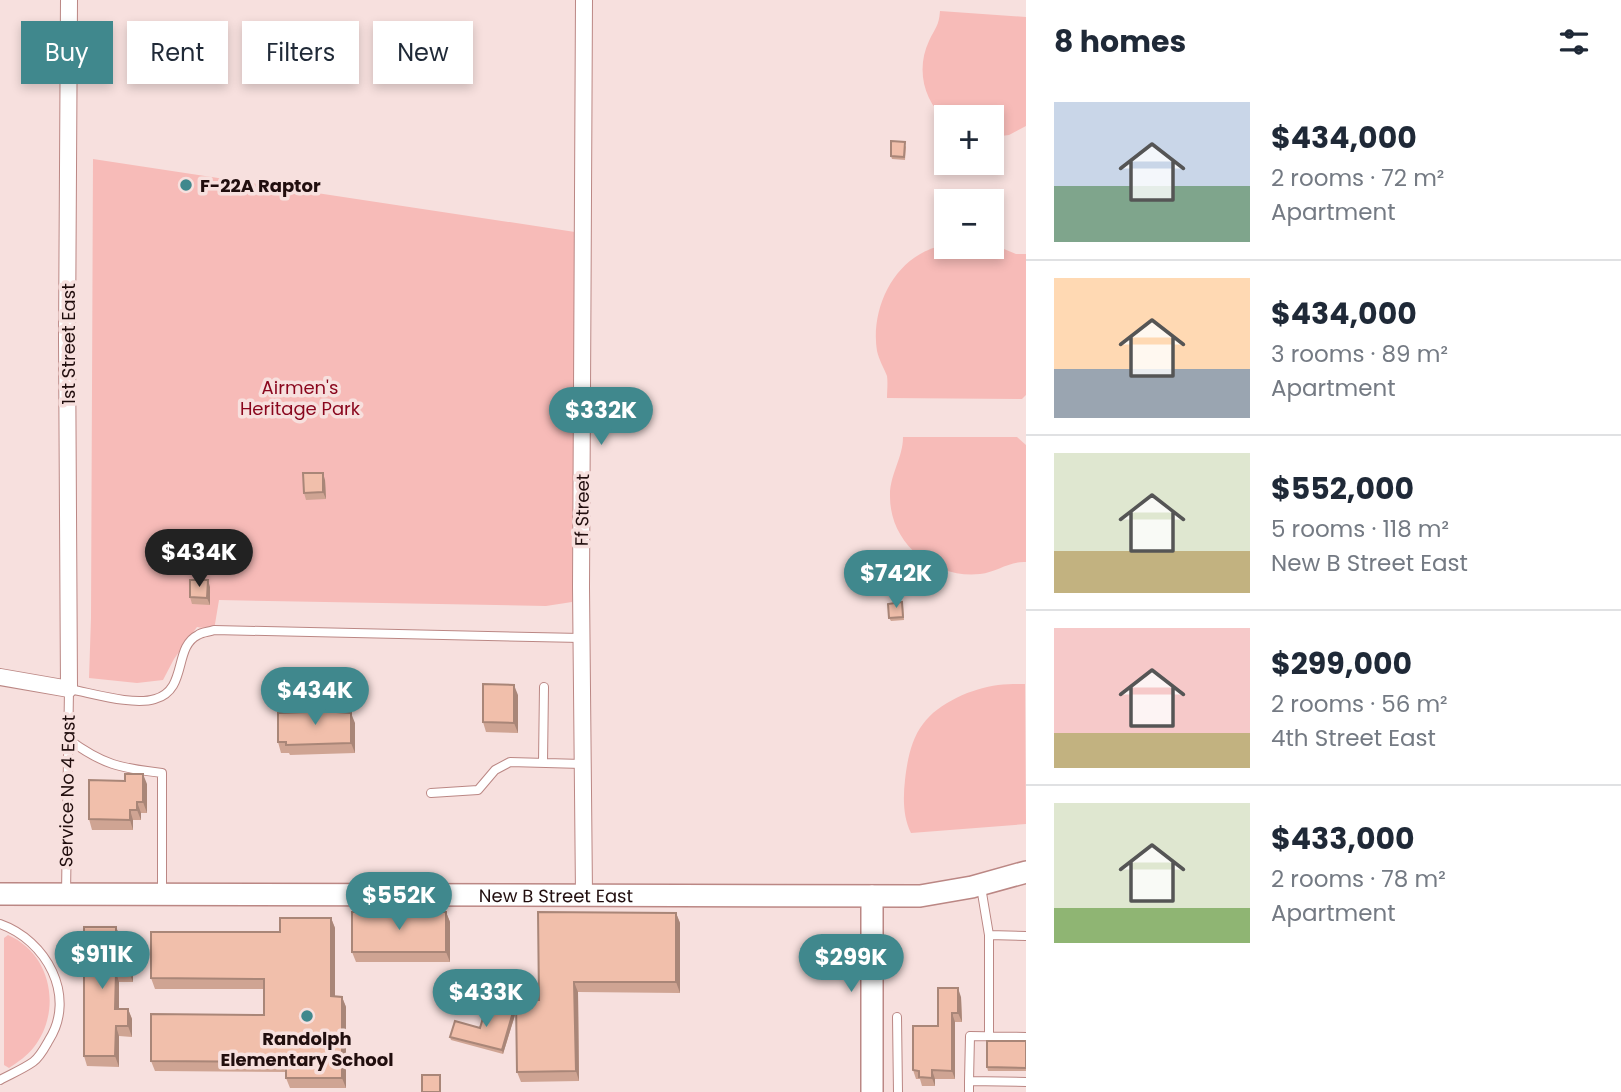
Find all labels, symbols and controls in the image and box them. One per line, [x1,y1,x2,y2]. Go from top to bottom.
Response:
text: 8 homes [1054,20,1186,63]
chip: Buy [21,21,113,84]
chip: Rent [127,21,228,84]
chip: Filters [242,21,359,84]
chip: New [373,21,473,84]
icon: filters [1555,23,1593,61]
map controls [934,105,1004,259]
button: + [934,105,1004,175]
text: $434,000 [1271,116,1417,159]
icon: home [1110,130,1194,214]
text: 2 rooms · 72 m² [1271,162,1444,194]
place label: F-22A Raptor [200,173,321,198]
marker: F-22A Raptor [178,177,194,193]
button: − [934,189,1004,259]
text: Apartment [1271,196,1396,228]
street label: 1st Street East [56,283,81,405]
text: $434,000 [1271,292,1417,335]
icon: home [1110,306,1194,390]
text: 3 rooms · 89 m² [1271,338,1448,370]
text: Apartment [1271,372,1396,404]
park label: Airmen's Heritage Park [240,375,361,421]
pin: $332K [552,388,650,447]
text: $332K [565,394,637,426]
text: $552,000 [1271,467,1414,510]
street label: Ff Street [569,474,595,546]
icon: home [1110,481,1194,565]
text: 5 rooms · 118 m² [1271,513,1449,545]
pin: $434K [150,530,248,589]
text: $434K [161,536,237,568]
text: New B Street East [1271,547,1468,579]
pin: $742K [847,550,945,610]
text: $742K [860,557,932,589]
text: $299,000 [1271,642,1412,685]
icon: home [1110,656,1194,740]
pin: $434K [266,668,364,727]
text: $434K [277,674,353,706]
text: 2 rooms · 56 m² [1271,688,1448,720]
street label: Service No 4 East [53,715,81,867]
text: 4th Street East [1271,722,1436,754]
text: $433,000 [1271,817,1415,860]
icon: home [1110,831,1194,915]
text: 2 rooms · 78 m² [1271,863,1446,895]
pin: $552K [350,872,448,932]
text: $552K [362,879,436,911]
street label: New B Street East [479,883,633,908]
text: Apartment [1271,897,1396,929]
pin: $911K [53,932,151,991]
pin: $299K [802,934,900,994]
text: $911K [71,938,133,970]
text: $299K [815,941,887,973]
pin: $433K [437,970,535,1029]
text: $433K [449,976,523,1008]
marker: Randolph Elementary School [299,1008,315,1024]
place label: Randolph Elementary School [220,1026,394,1072]

